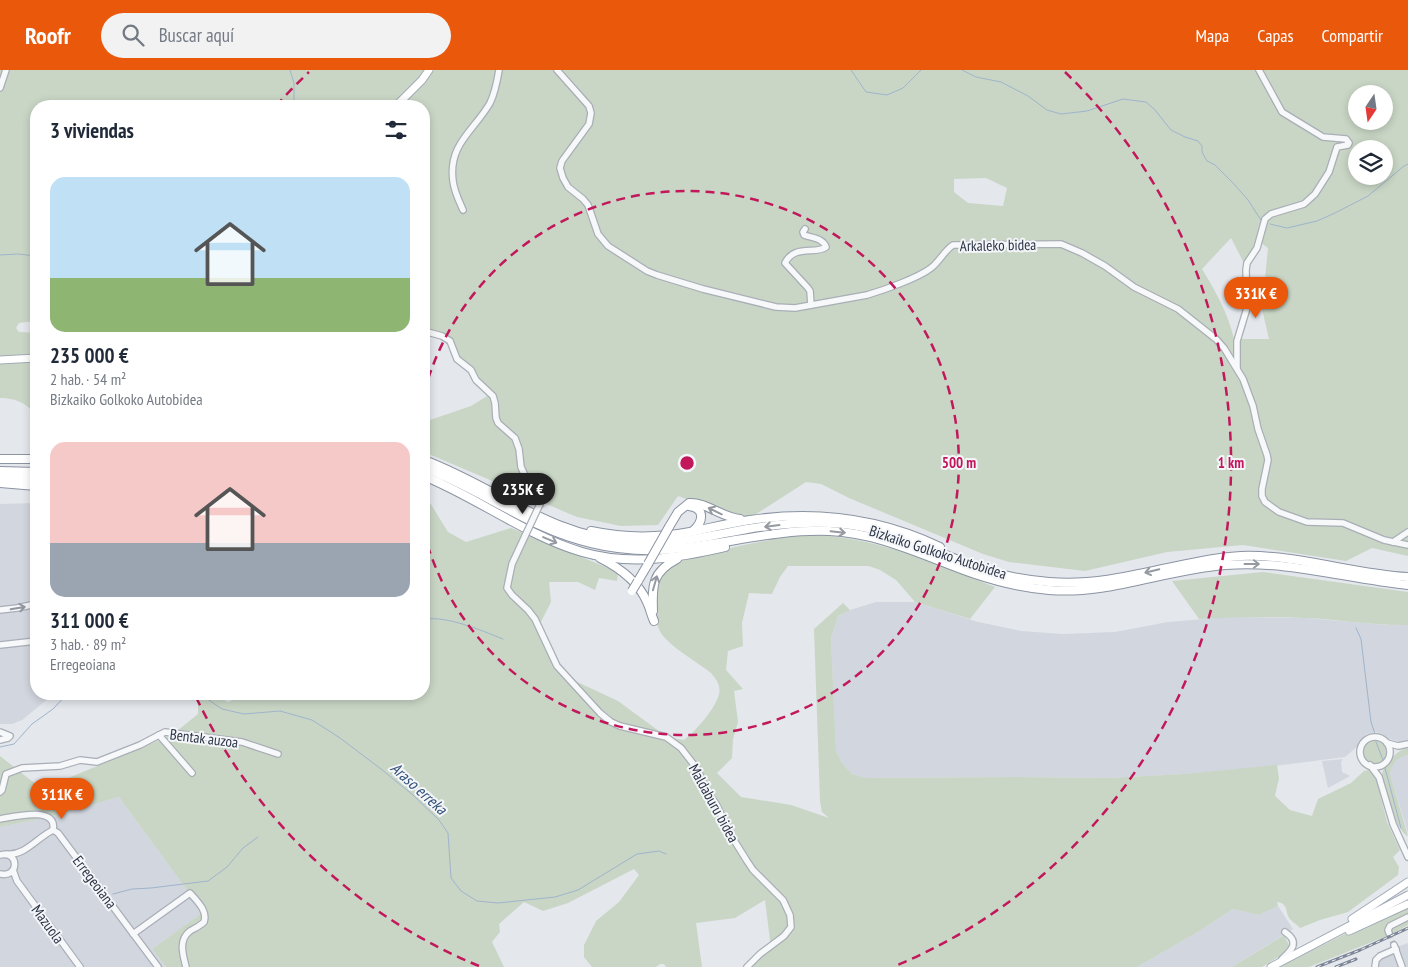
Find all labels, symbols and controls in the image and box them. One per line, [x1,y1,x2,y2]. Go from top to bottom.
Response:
search box [101,13,451,58]
text: Roofr [25,20,71,51]
icon: search [119,21,147,49]
text: Buscar aquí [159,23,234,47]
text: Mapa [1196,24,1229,47]
text: Capas [1257,24,1294,47]
text: Compartir [1322,24,1383,47]
north arrow [1348,85,1392,130]
map controls [1348,85,1393,185]
icon: filters [382,116,410,144]
text: 3 viviendas [50,117,134,144]
button: layers [1348,140,1393,185]
icon: home [185,209,275,299]
street label: Arkaleko bidea [960,235,1036,255]
pin: 331K € [1215,276,1297,319]
text: 331K € [1235,283,1277,303]
text: 235 000 € [50,342,129,369]
text: 2 hab. · 54 m² [50,369,126,389]
text: Bizkaiko Golkoko Autobidea [50,389,203,409]
text: 500 m [942,453,976,472]
text: 1 km [1218,453,1244,472]
centre of rings [678,454,696,472]
pin: 235K € [482,472,564,515]
icon: home [185,474,275,564]
text: 235K € [502,479,544,499]
one-way arrow [708,506,723,516]
one-way arrow [765,521,781,531]
street label: Bizkaiko Golkoko Autobidea [867,521,1009,583]
one-way arrow [830,527,846,537]
one-way arrow [542,535,557,545]
one-way arrow [1244,559,1260,569]
one-way arrow [1145,567,1161,576]
one-way arrow [651,575,661,591]
one-way arrow [10,603,26,613]
text: 311 000 € [50,607,129,634]
text: 3 hab. · 89 m² [50,634,126,654]
text: Erregeoiana [50,654,116,674]
street label: Bentak auzoa [169,724,239,752]
water label: Araso erreka [387,758,452,819]
street label: Maldaburu bidea [685,760,743,846]
pin: 311K € [21,778,103,820]
text: 311K € [41,784,83,804]
street label: Erregeoiana [69,852,121,912]
street label: Mazuola [28,901,68,947]

